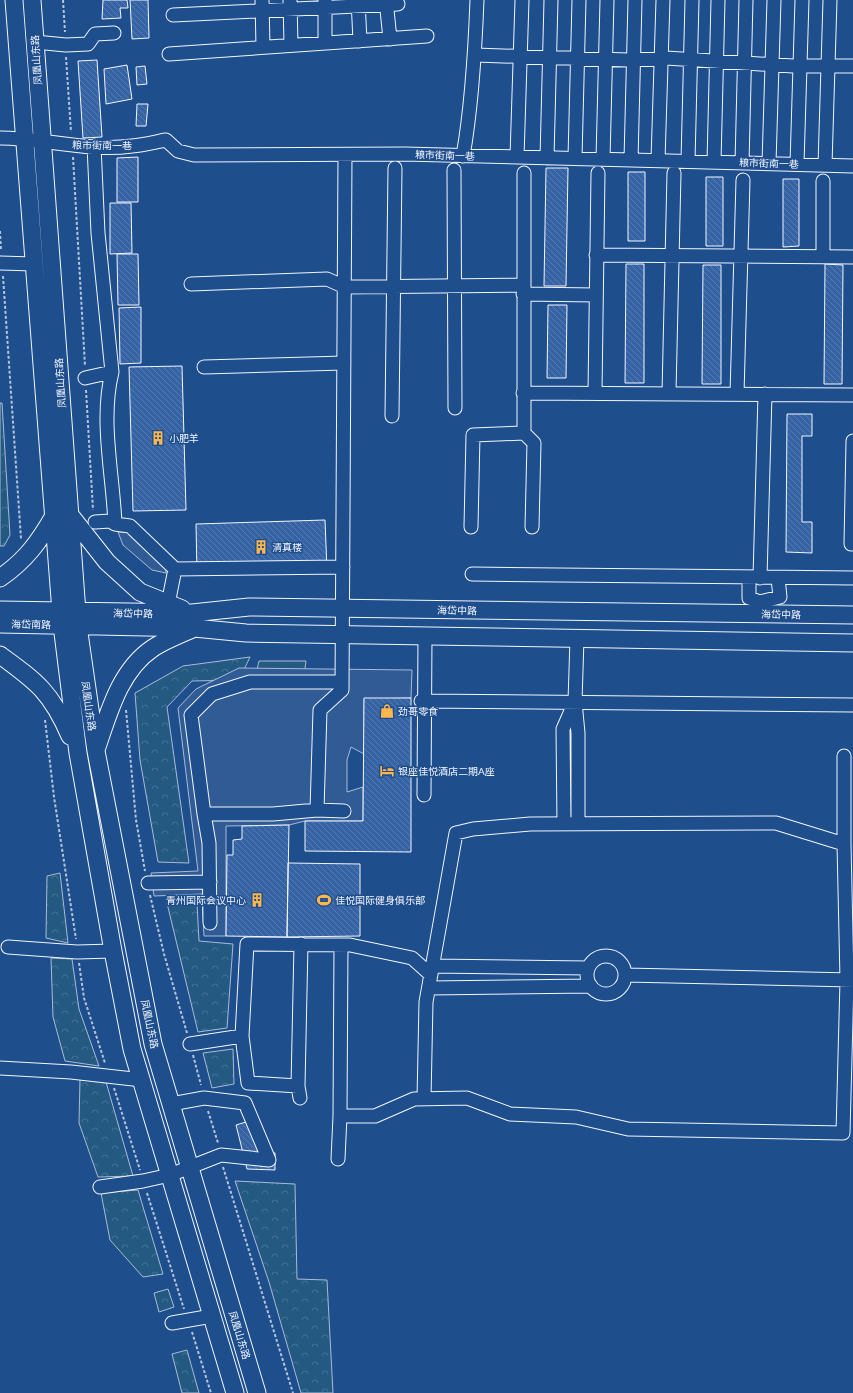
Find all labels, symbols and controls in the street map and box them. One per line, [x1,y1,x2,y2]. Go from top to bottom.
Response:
street label: 凤凰山东路 [28,35,44,85]
street label: 粮市街南一巷 [72,138,132,152]
street label: 粮市街南一巷 [415,148,475,162]
street label: 粮市街南一巷 [739,156,799,170]
street label: 凤凰山东路 [52,358,68,408]
building icon: 小肥羊 [150,430,166,446]
place label: 小肥羊 [169,432,199,444]
building icon: 清真楼 [253,539,269,555]
place label: 清真楼 [272,541,302,553]
street label: 海岱中路 [437,604,477,616]
street label: 海岱中路 [113,607,153,619]
street label: 海岱中路 [761,608,801,620]
street label: 海岱南路 [11,618,51,630]
street label: 凤凰山东路 [80,680,98,732]
shop icon: 劲哥零食 [379,703,395,719]
place label: 劲哥零食 [398,705,438,717]
hotel icon: 银座佳悦酒店二期A座 [379,763,395,779]
place label: 银座佳悦酒店二期A座 [398,765,495,777]
building icon: 青州国际会议中心 [249,892,265,908]
sports icon: 佳悦国际健身俱乐部 [316,892,332,908]
place label: 青州国际会议中心 [166,894,246,906]
place label: 佳悦国际健身俱乐部 [335,894,425,906]
street label: 凤凰山东路 [139,998,161,1050]
street label: 凤凰山东路 [227,1309,253,1361]

